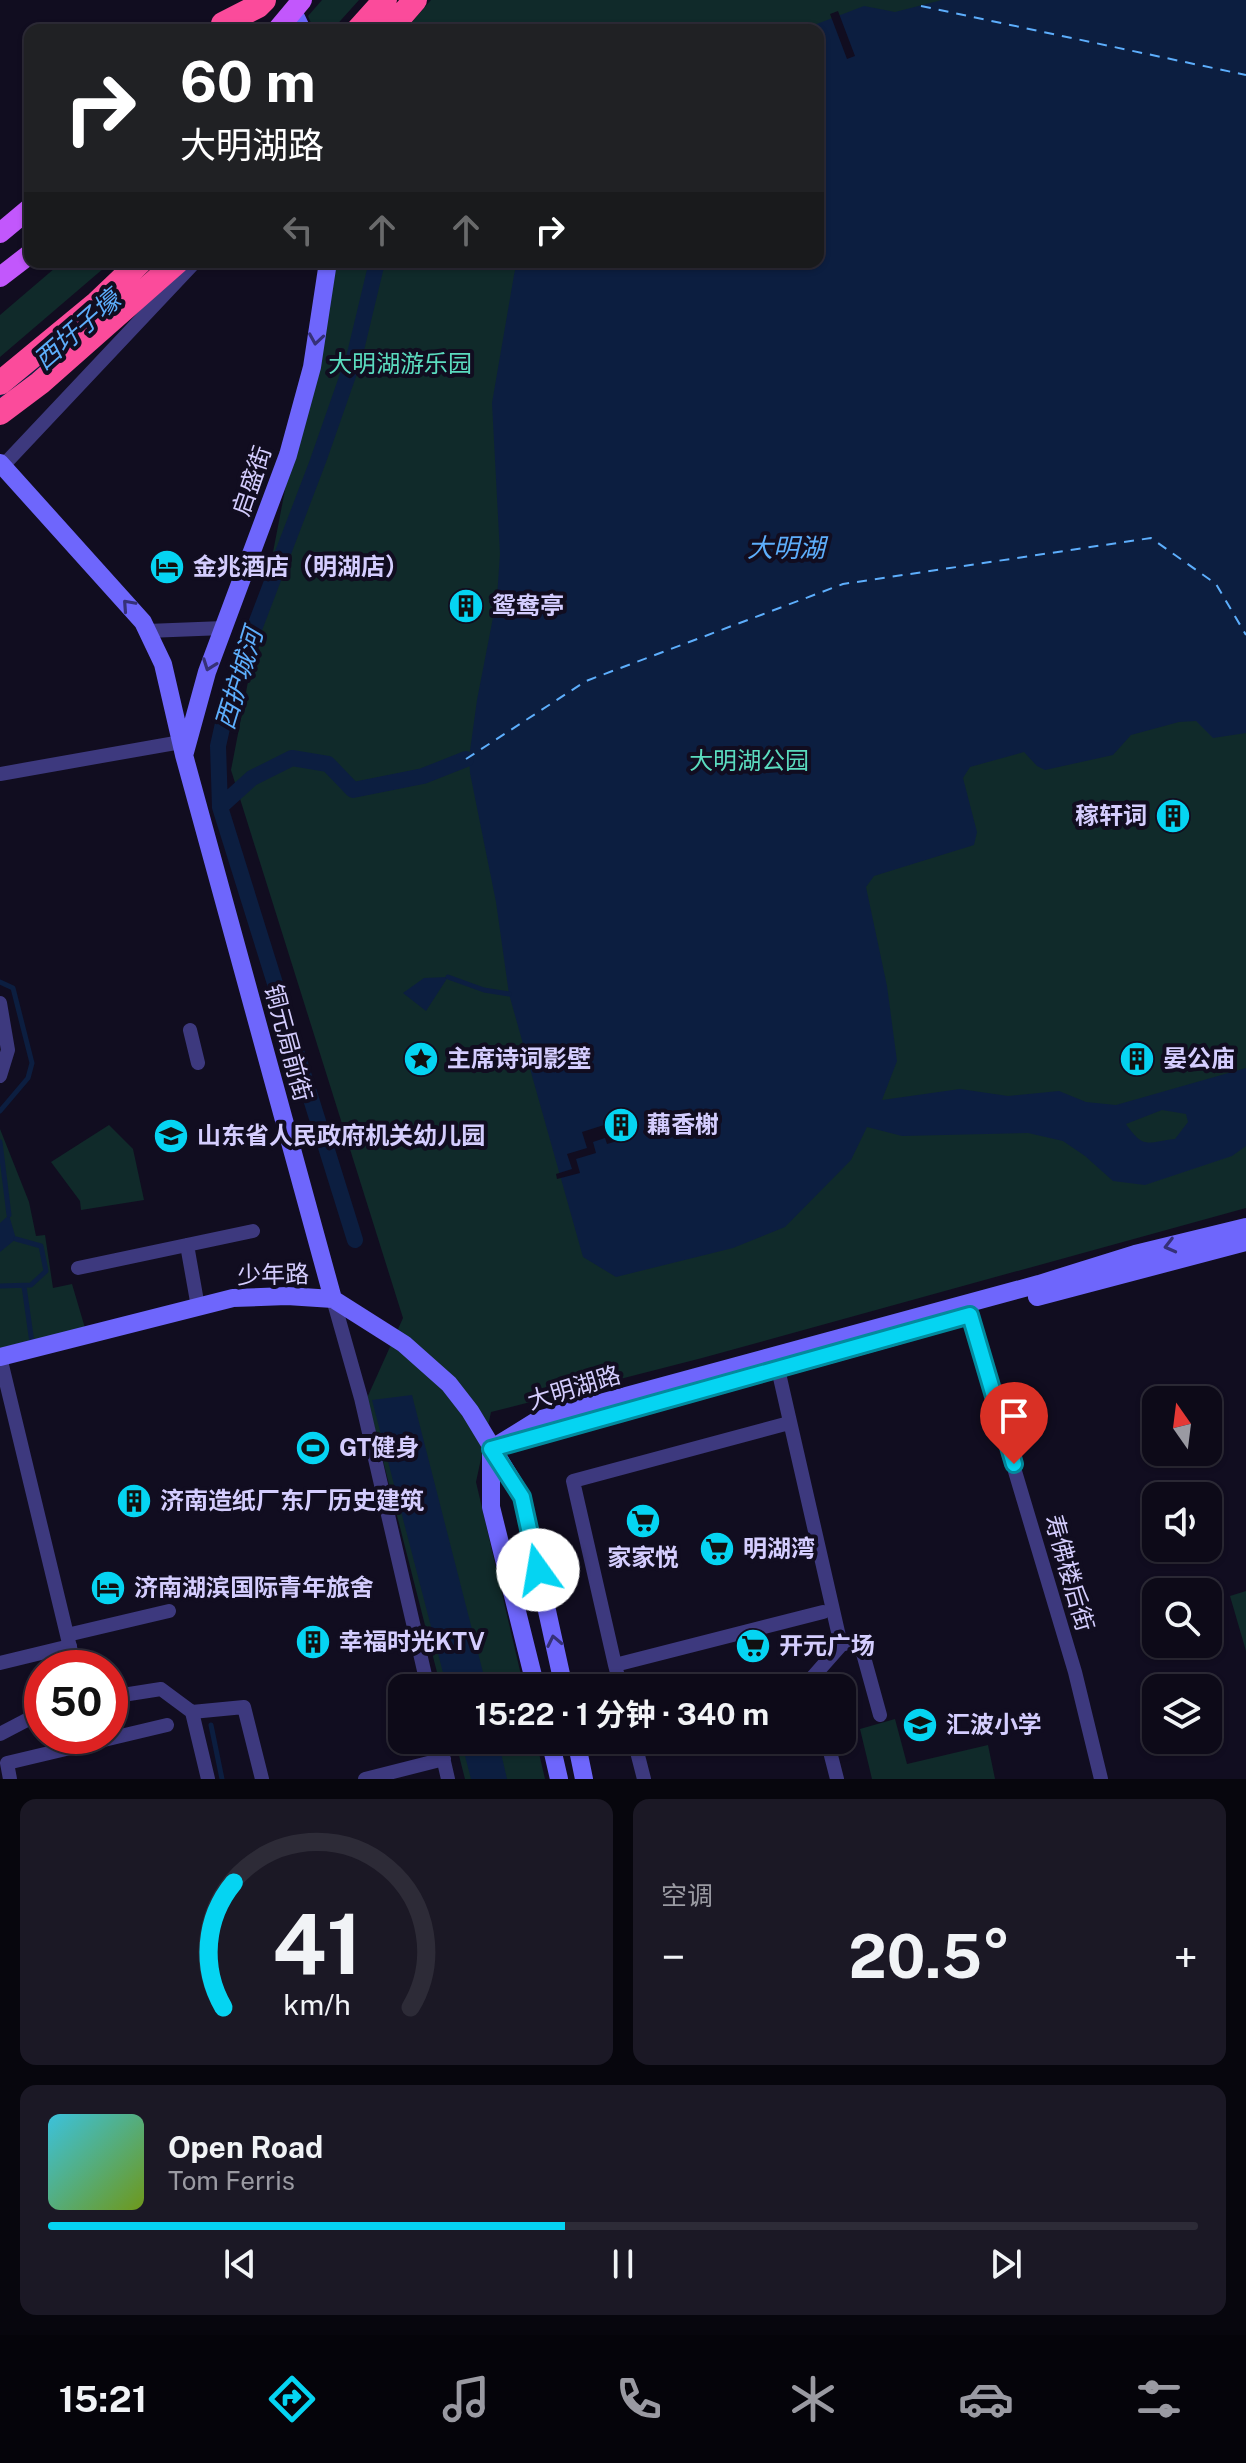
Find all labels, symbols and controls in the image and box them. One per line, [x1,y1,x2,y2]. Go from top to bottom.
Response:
text: 60 m [180,49,316,115]
icon: right [48,56,152,160]
text: 大明湖路 [180,124,324,166]
icon: left [276,208,320,252]
icon: ahead [360,208,404,252]
icon: ahead [444,208,488,252]
icon: right [528,208,572,252]
water label: 西圩子壕 [27,281,129,375]
one-way arrow [308,332,325,346]
park label: 大明湖游乐园 [328,349,472,377]
street label: 启盛街 [226,442,276,519]
water label: 大明湖 [747,532,829,563]
hotel icon: 金兆酒店（明湖店） [148,548,186,586]
place label: 金兆酒店（明湖店） [193,552,409,580]
building icon: 鸳鸯亭 [447,587,485,625]
place label: 鸳鸯亭 [492,591,564,619]
one-way arrow [123,600,137,615]
water label: 西护城河 [208,620,270,733]
one-way arrow [203,658,219,672]
park label: 大明湖公园 [689,746,809,774]
building icon: 稼轩词 [1154,797,1192,835]
place label: 稼轩词 [1075,801,1147,829]
street label: 铜元局前街 [260,981,318,1104]
place icon: 主席诗词影壁 [402,1040,440,1078]
building icon: 晏公庙 [1118,1040,1156,1078]
place label: 主席诗词影壁 [447,1044,591,1072]
place label: 晏公庙 [1163,1044,1235,1072]
building icon: 藕香榭 [602,1106,640,1144]
place label: 藕香榭 [647,1110,719,1138]
school or university icon: 山东省人民政府机关幼儿园 [152,1117,190,1155]
place label: 山东省人民政府机关幼儿园 [197,1121,485,1149]
one-way arrow [1164,1236,1178,1253]
street label: 少年路 [237,1259,309,1289]
street label: 大明湖路 [524,1360,624,1414]
pin [980,1382,1048,1464]
north arrow [1142,1386,1222,1466]
map controls [1142,1386,1222,1754]
icon: arrive [992,1394,1036,1438]
sports icon: GT健身 [294,1429,332,1467]
place label: GT健身 [339,1433,419,1461]
building icon: 济南造纸厂东厂历史建筑 [115,1482,153,1520]
button: sound [1142,1482,1222,1562]
place label: 济南造纸厂东厂历史建筑 [160,1486,424,1514]
supermarket icon: 家家悦 [624,1502,662,1540]
street label: 寿佛楼后街 [1040,1511,1100,1634]
position arrow [496,1528,580,1612]
supermarket icon: 明湖湾 [698,1530,736,1568]
place label: 明湖湾 [743,1534,815,1562]
place label: 家家悦 [607,1543,679,1571]
hotel icon: 济南湖滨国际青年旅舍 [89,1569,127,1607]
place label: 济南湖滨国际青年旅舍 [134,1573,374,1601]
button: search [1142,1578,1222,1658]
building icon: 幸福时光KTV [294,1623,332,1661]
place label: 幸福时光KTV [339,1627,485,1655]
supermarket icon: 开元广场 [734,1627,772,1665]
place label: 开元广场 [779,1631,875,1659]
one-way arrow [546,1635,563,1649]
speed limit sign: 50 [24,1650,128,1754]
button: layers [1142,1674,1222,1754]
text: 15:22 · 1 分钟 · 340 m [475,1696,769,1732]
school or university icon: 汇波小学 [901,1706,939,1744]
place label: 汇波小学 [946,1710,1042,1738]
text: 空调 [661,1880,713,1911]
text: 41 [271,1895,362,1993]
text: 20.5° [849,1921,1010,1992]
text: − [661,1931,685,1983]
text: + [1174,1931,1198,1983]
text: km/h [283,1988,350,2021]
text: Open Road [168,2129,323,2165]
text: Tom Ferris [168,2165,295,2196]
icon: previous [218,2242,262,2286]
icon: pause [601,2242,645,2286]
icon: next [984,2242,1028,2286]
icon: directions [264,2371,320,2427]
icon: music [438,2371,494,2427]
icon: phone [611,2371,667,2427]
icon: climate [785,2371,841,2427]
icon: car [958,2371,1014,2427]
icon: filters [1131,2371,1187,2427]
text: 15:21 [59,2378,147,2420]

